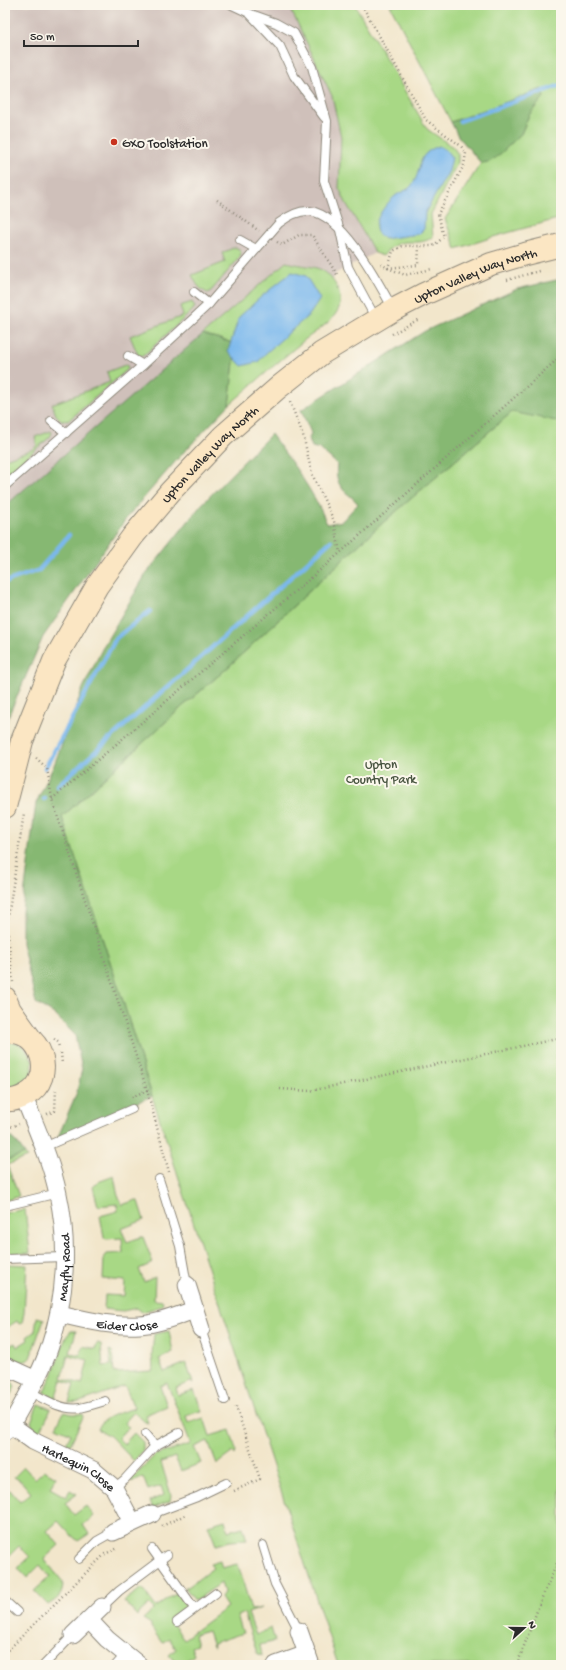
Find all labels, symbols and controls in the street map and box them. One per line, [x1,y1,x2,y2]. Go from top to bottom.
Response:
scale bar [24,22,138,48]
text: 50 m [30,31,55,45]
marker: GXO Toolstation [109,137,119,147]
place label: GXO Toolstation [122,137,209,152]
street label: Upton Valley Way North [412,246,539,308]
street label: Upton Valley Way North [159,403,263,507]
park label: Upton Country Park [346,758,417,788]
street label: Mayfly Road [56,1232,75,1302]
street label: Eider Close [95,1317,160,1335]
street label: Harlequin Close [39,1441,117,1496]
north arrow [504,1608,544,1648]
text: N [525,1620,538,1631]

